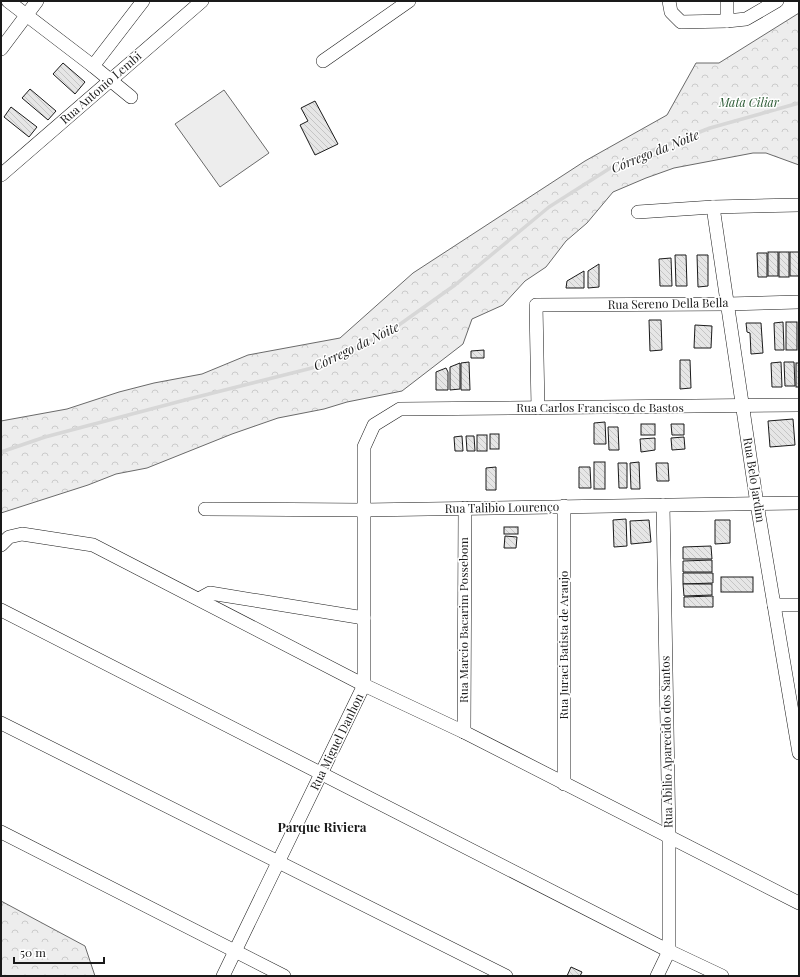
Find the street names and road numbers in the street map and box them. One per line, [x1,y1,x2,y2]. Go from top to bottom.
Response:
street label: Rua Antonio Lembi [56,47,145,127]
street label: Rua Sereno Della Bella [607,294,729,312]
street label: Rua Carlos Francisco de Bastos [516,399,684,415]
street label: Rua Belo Jardim [740,436,770,524]
street label: Rua Talibio Lourenço [445,498,560,516]
street label: Rua Marcio Bacarim Possebom [455,537,471,703]
street label: Rua Juraci Batista de Araujo [555,570,571,719]
street label: Rua Abilio Aparecido dos Santos [656,656,676,828]
street label: Rua Miguel Danhon [306,690,367,793]

